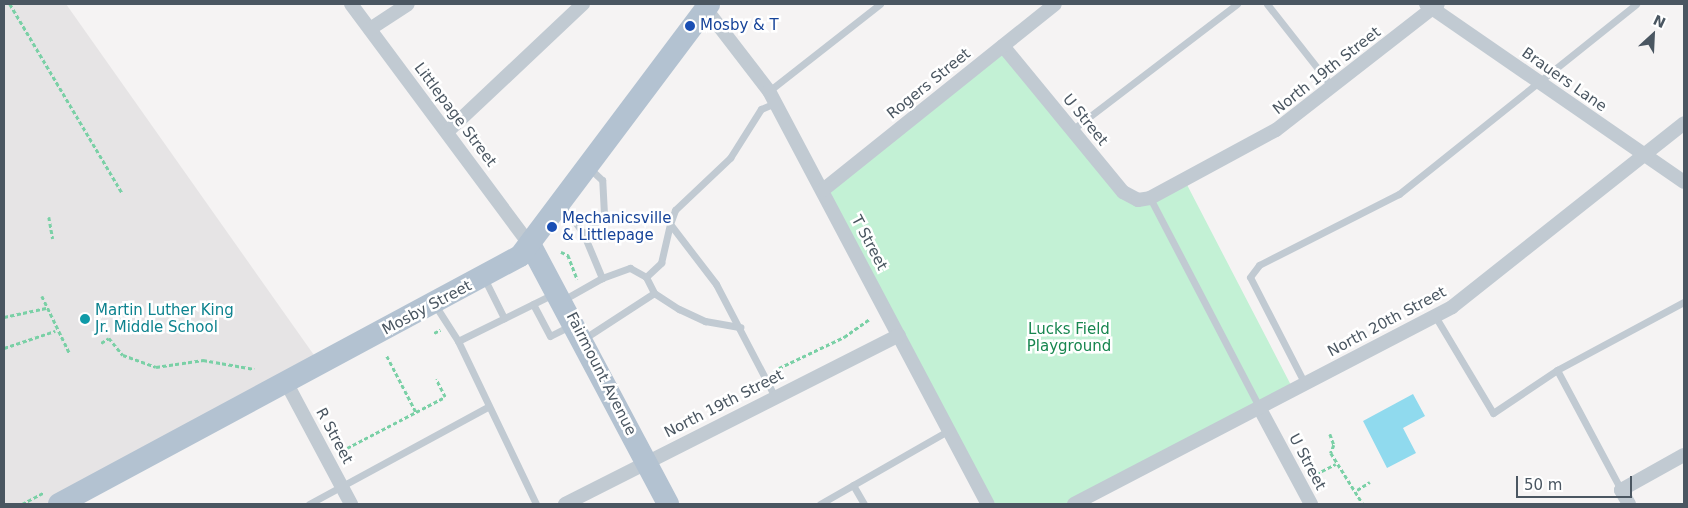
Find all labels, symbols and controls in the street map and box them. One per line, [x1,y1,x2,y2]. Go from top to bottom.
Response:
north arrow [1628,10,1678,60]
text: N [1651,12,1668,31]
place label: Mosby & T [700,17,779,35]
marker: Mosby & T [684,20,696,32]
street label: North 19th Street [1270,23,1384,119]
street label: Brauers Lane [1518,44,1610,116]
street label: Rogers Street [884,45,974,123]
street label: Littlepage Street [410,59,500,171]
street label: U Street [1059,91,1111,149]
place label: Mechanicsville & Littlepage [562,209,671,244]
street label: T Street [847,213,891,273]
marker: Mechanicsville & Littlepage [546,221,558,233]
street label: Mosby Street [379,277,475,339]
street label: North 20th Street [1325,283,1449,361]
place label: Martin Luther King Jr. Middle School [95,301,234,336]
street label: Fairmount Avenue [562,309,640,439]
marker: Martin Luther King Jr. Middle School [79,313,91,325]
park label: Lucks Field Playground [1027,320,1111,355]
street label: North 19th Street [661,366,787,442]
street label: R Street [312,405,356,467]
street label: U Street [1285,431,1329,493]
scale bar [1518,466,1634,498]
text: 50 m [1524,476,1562,494]

